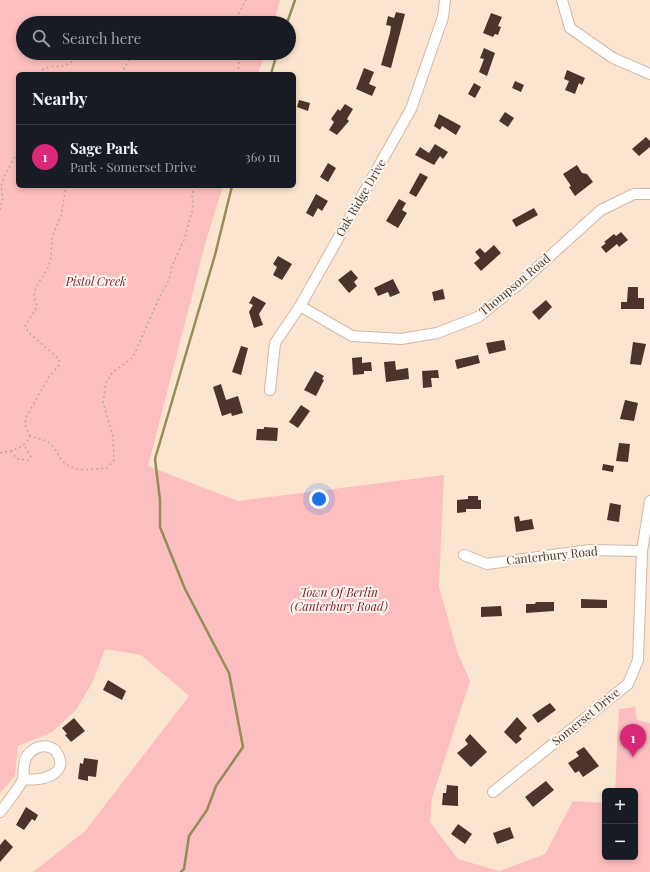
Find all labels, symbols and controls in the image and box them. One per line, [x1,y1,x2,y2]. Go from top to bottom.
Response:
search box [16,16,296,60]
icon: search [30,27,52,49]
text: Search here [62,28,141,48]
text: Nearby [32,87,87,109]
text: Sage Park [70,138,138,158]
text: 1 [43,148,47,165]
text: 360 m [245,148,280,165]
street label: Oak Ridge Drive [331,156,389,239]
text: Park · Somerset Drive [70,158,196,175]
street label: Thompson Road [475,250,553,319]
park label: Pistol Creek [65,273,126,289]
your location [309,489,329,509]
street label: Canterbury Road [505,542,598,568]
park label: Town Of Berlin (Canterbury Road) [290,584,388,614]
street label: Somerset Drive [548,684,623,749]
pin: 1 [620,724,646,757]
map controls [602,788,638,860]
button: + [602,788,638,824]
button: − [602,824,638,860]

